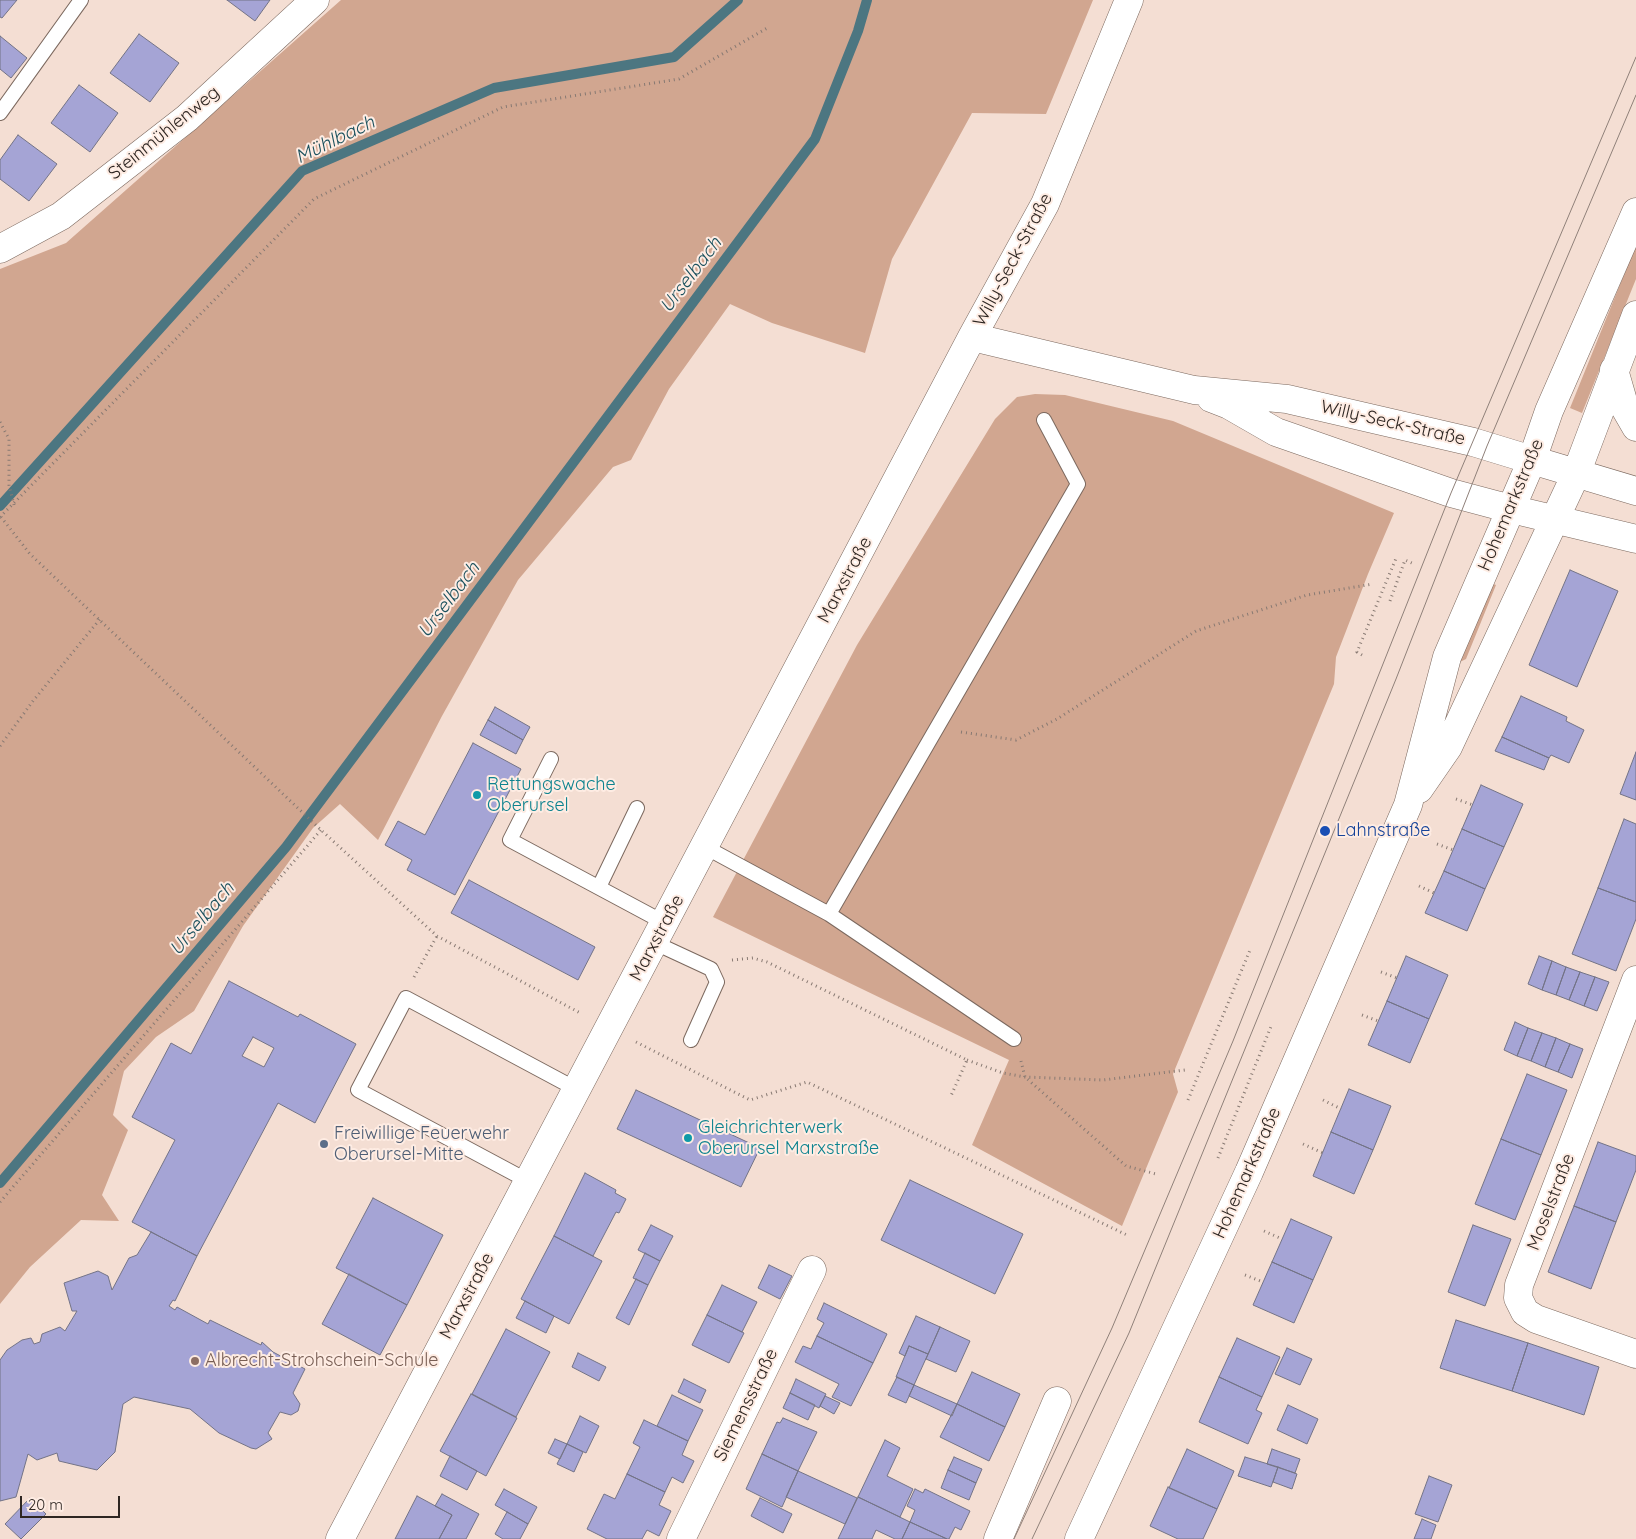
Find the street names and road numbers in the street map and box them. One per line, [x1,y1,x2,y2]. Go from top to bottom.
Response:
street label: Steinmühlenweg [104,82,224,184]
street label: Willy-Seck-Straße [969,190,1057,330]
street label: Willy-Seck-Straße [1319,396,1467,450]
street label: Hohemarkstraße [1473,436,1549,574]
street label: Marxstraße [813,533,877,627]
street label: Marxstraße [625,891,689,985]
street label: Hohemarkstraße [1208,1104,1286,1242]
street label: Moselstraße [1523,1151,1579,1253]
street label: Marxstraße [435,1249,499,1343]
street label: Siemensstraße [709,1345,783,1465]

